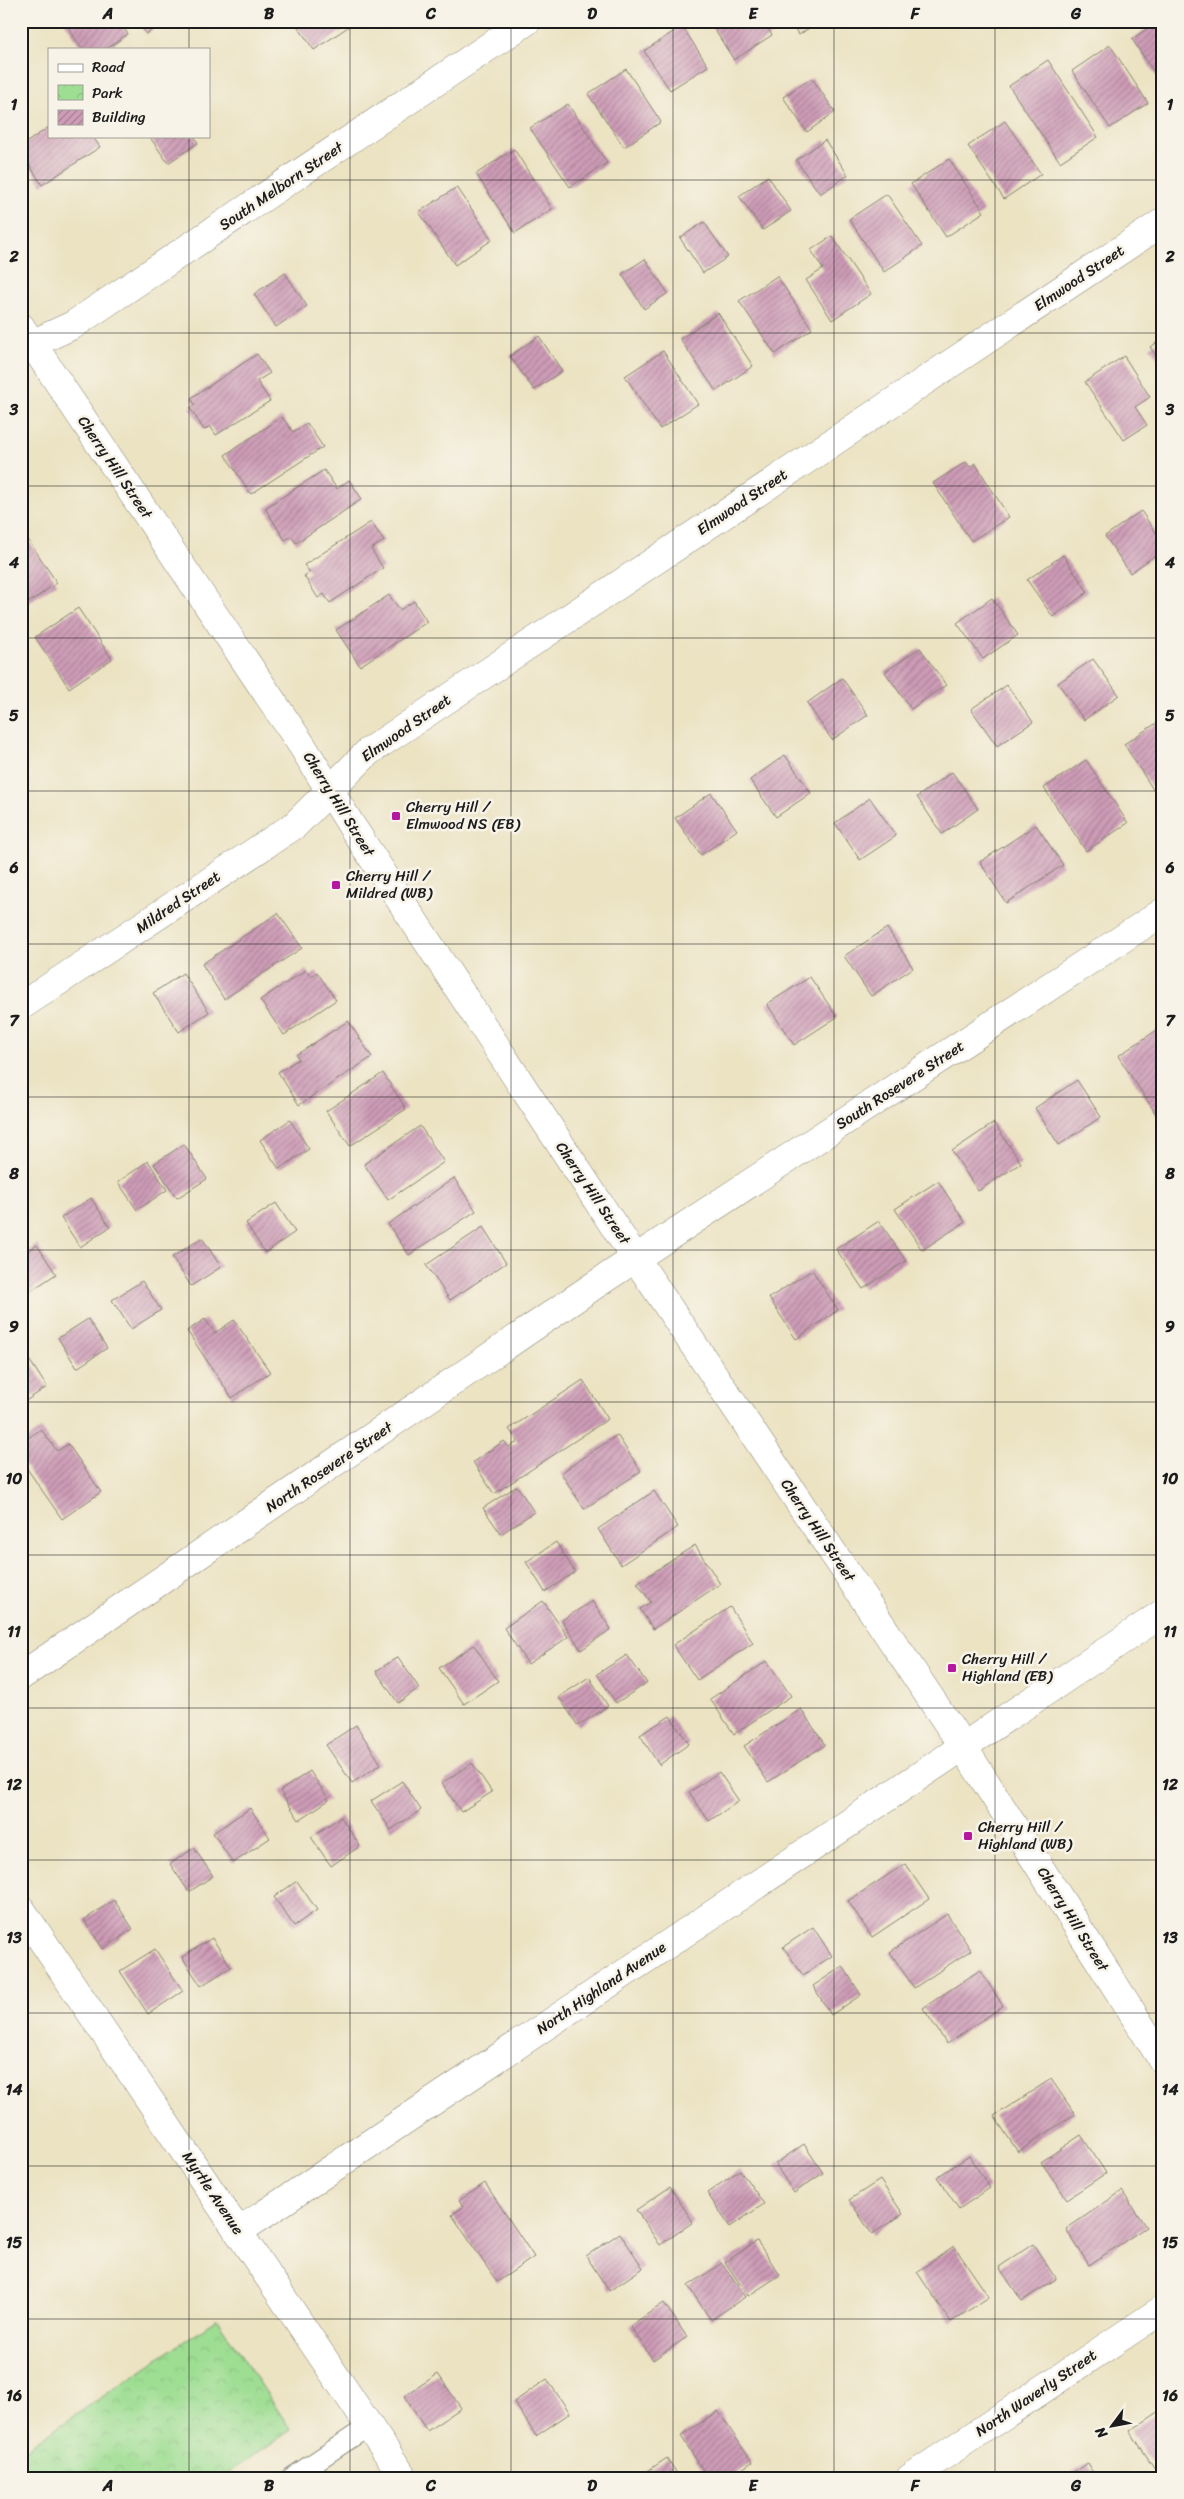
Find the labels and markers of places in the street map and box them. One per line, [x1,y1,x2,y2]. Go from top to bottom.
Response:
place label: Cherry Hill / Elmwood NS (EB) [406,794,520,837]
marker: Cherry Hill / Elmwood NS (EB) [390,810,402,822]
place label: Cherry Hill / Mildred (WB) [346,863,433,906]
marker: Cherry Hill / Mildred (WB) [330,879,342,891]
place label: Cherry Hill / Highland (EB) [962,1646,1053,1689]
marker: Cherry Hill / Highland (EB) [946,1662,958,1674]
place label: Cherry Hill / Highland (WB) [978,1814,1072,1857]
marker: Cherry Hill / Highland (WB) [962,1830,974,1842]

